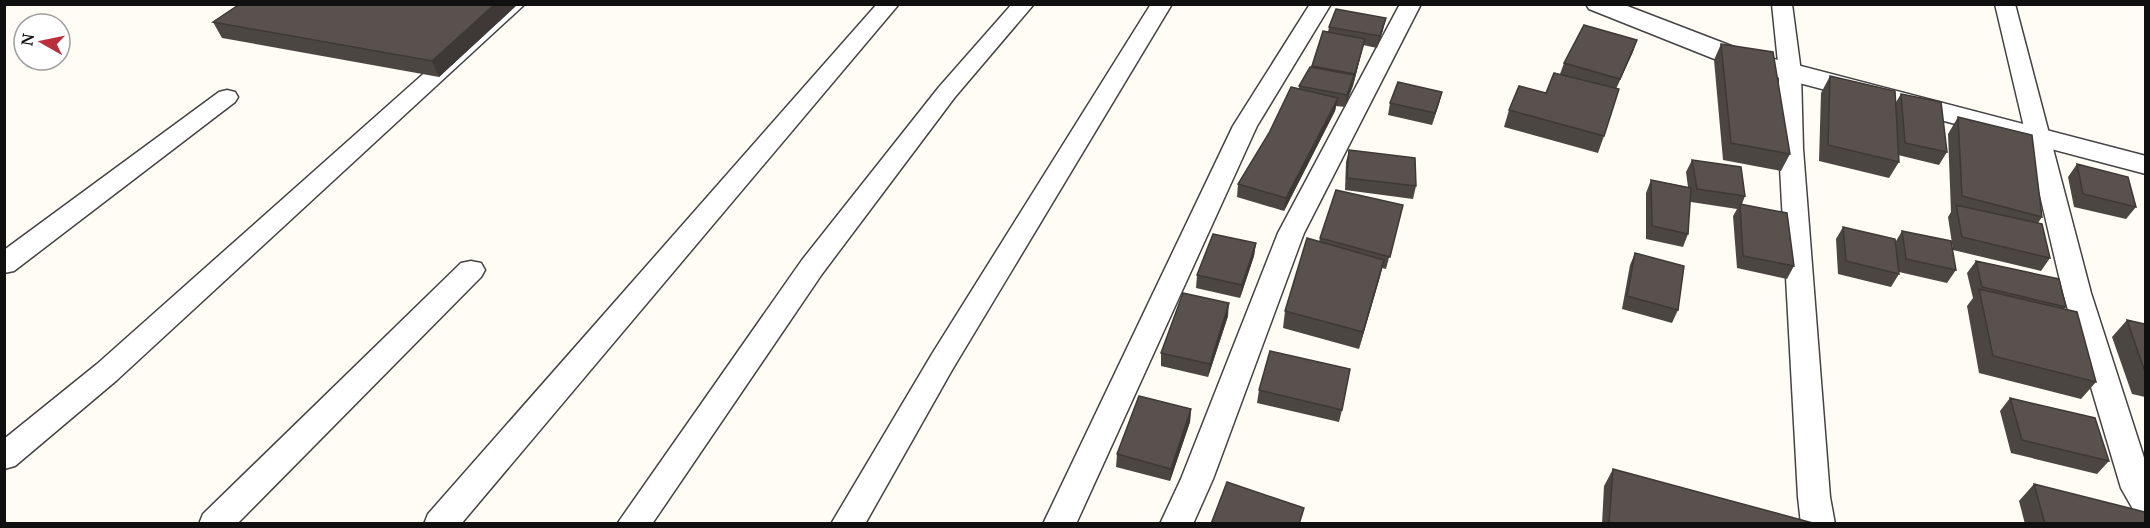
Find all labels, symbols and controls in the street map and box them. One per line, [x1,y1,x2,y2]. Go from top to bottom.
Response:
north arrow [12,12,72,72]
text: N [15,32,39,47]

